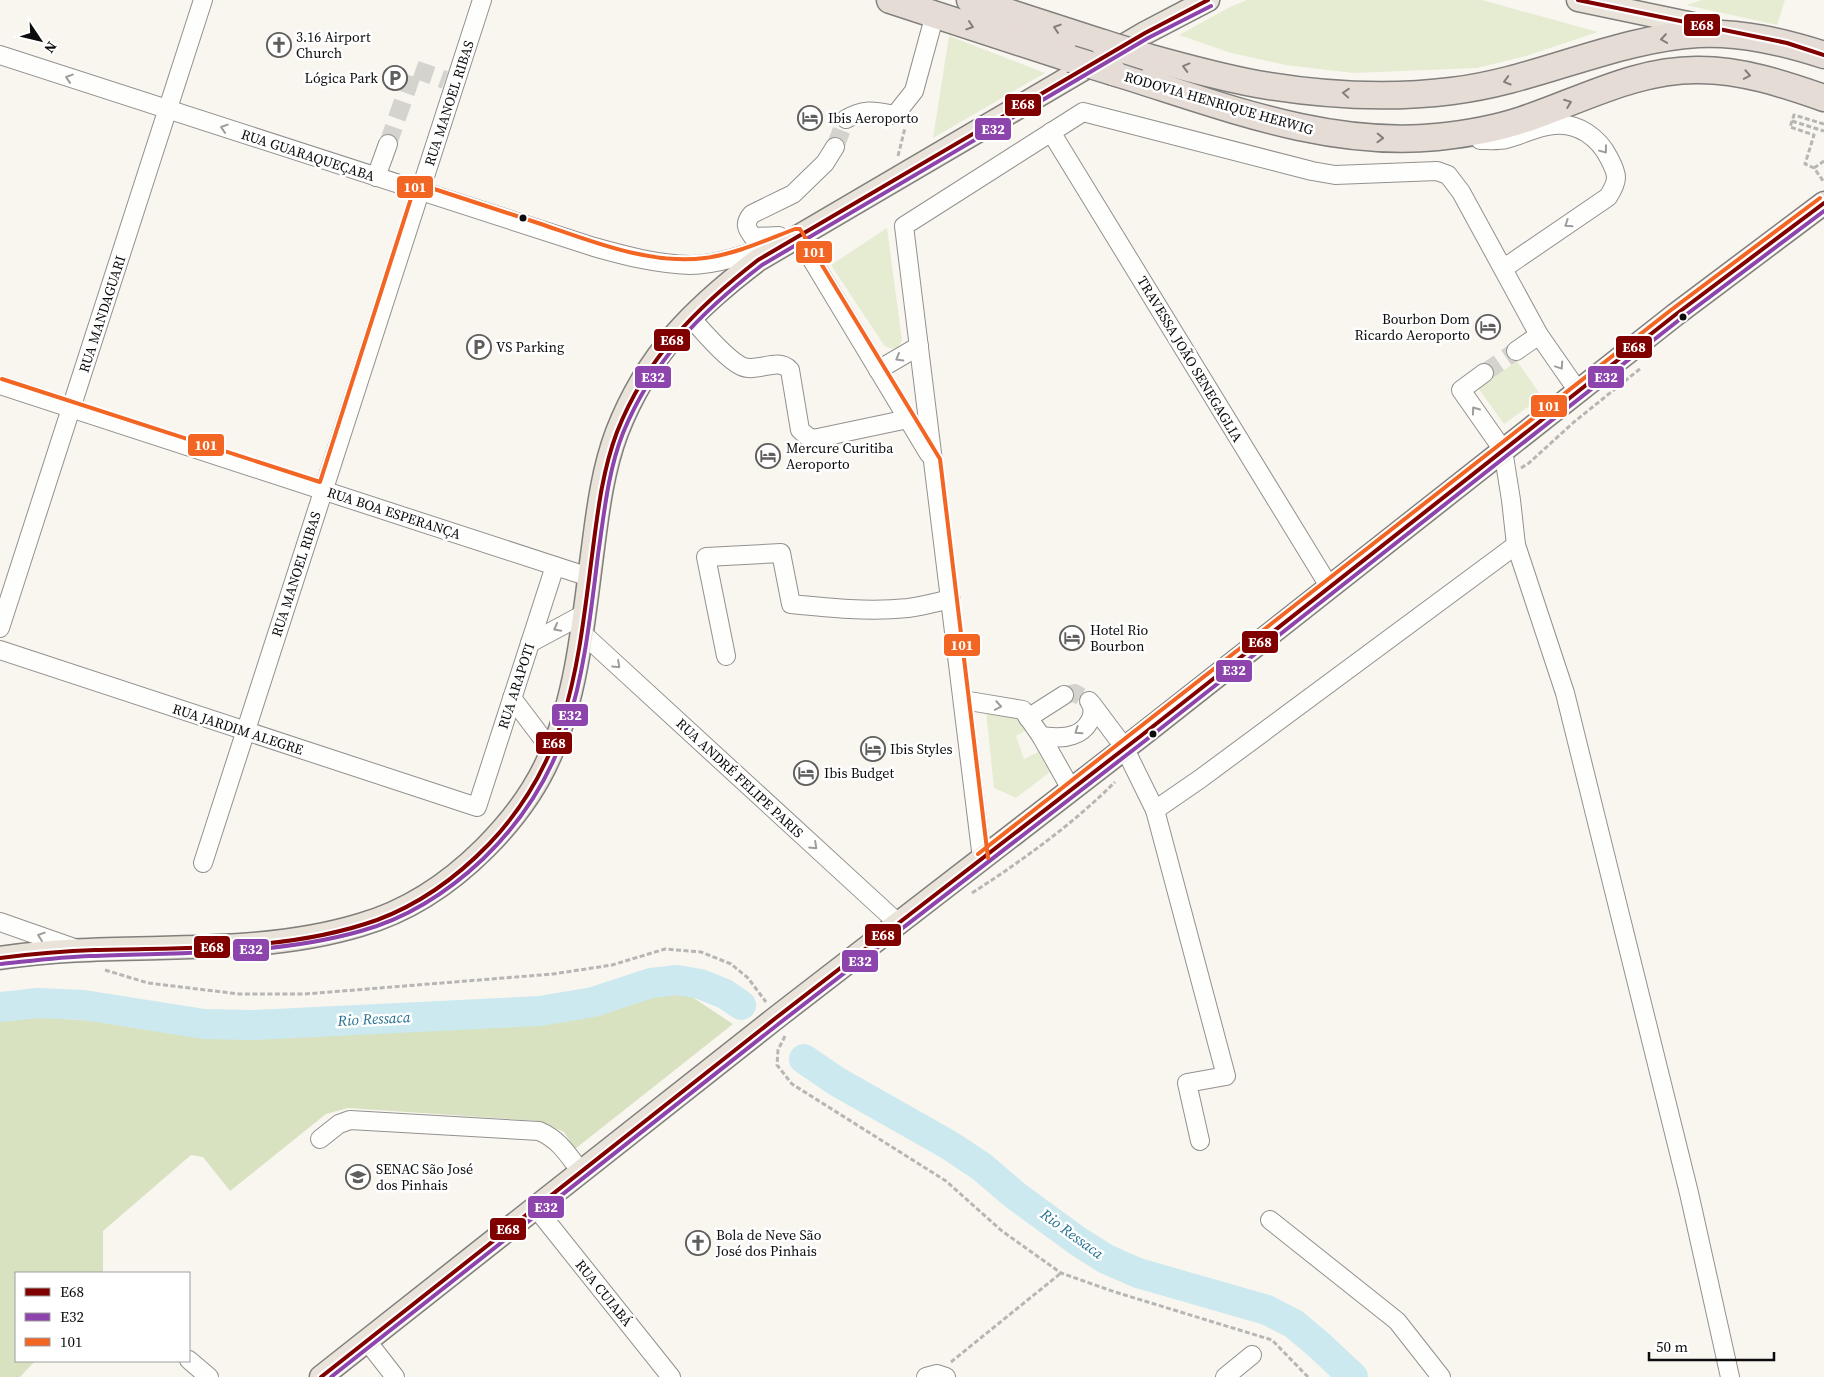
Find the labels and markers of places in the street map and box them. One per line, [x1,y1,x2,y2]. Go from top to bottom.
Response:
place label: 3.16 Airport Church [296,27,371,63]
church icon: 3.16 Airport Church [266,32,292,58]
parking icon: Lógica Park [382,65,408,91]
place label: Lógica Park [305,68,378,88]
hotel icon: Ibis Aeroporto [797,105,823,131]
place label: Ibis Aeroporto [828,108,919,128]
unlabelled marker [518,213,528,223]
place label: Bourbon Dom Ricardo Aeroporto [1354,309,1470,345]
unlabelled marker [1678,312,1688,322]
hotel icon: Bourbon Dom Ricardo Aeroporto [1475,314,1501,340]
parking icon: VS Parking [466,334,492,360]
place label: VS Parking [496,337,564,357]
place label: Mercure Curitiba Aeroporto [786,438,894,474]
hotel icon: Mercure Curitiba Aeroporto [755,443,781,469]
place label: Hotel Rio Bourbon [1090,620,1149,656]
hotel icon: Hotel Rio Bourbon [1059,625,1085,651]
unlabelled marker [1148,729,1158,739]
hotel icon: Ibis Styles [860,736,886,762]
place label: Ibis Styles [890,739,953,759]
hotel icon: Ibis Budget [793,760,819,786]
place label: Ibis Budget [824,763,894,783]
place label: SENAC São José dos Pinhais [376,1159,473,1195]
school or university icon: SENAC São José dos Pinhais [345,1164,371,1190]
place label: Bola de Neve São José dos Pinhais [715,1225,822,1261]
church icon: Bola de Neve São José dos Pinhais [685,1230,711,1256]

